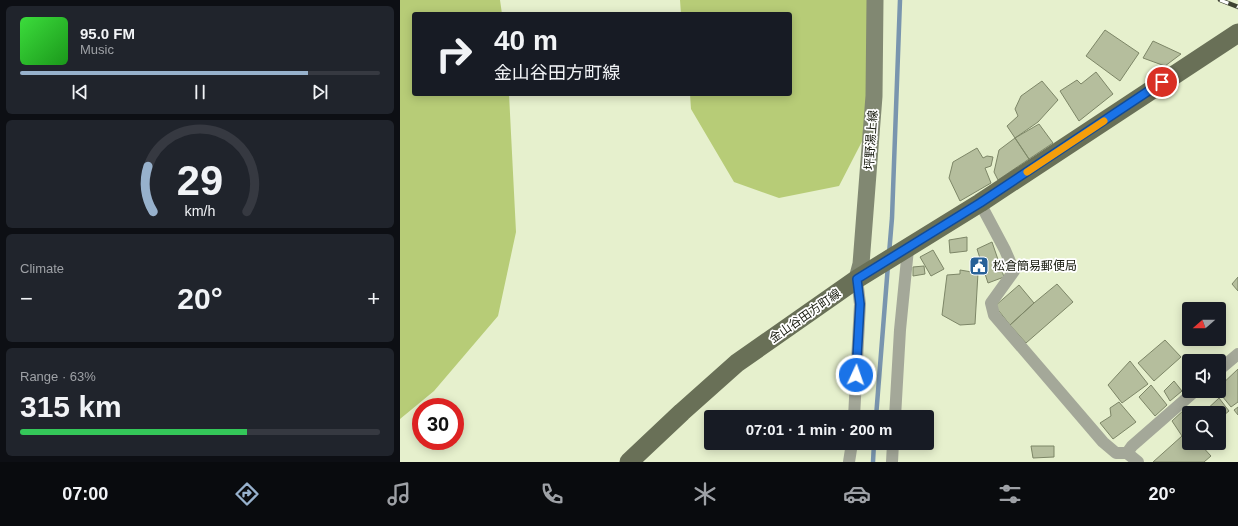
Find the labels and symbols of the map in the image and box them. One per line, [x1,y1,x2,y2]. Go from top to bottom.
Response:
pin [1145,65,1179,99]
street label: 坪野湯上線 [862,110,880,170]
public building icon: 松倉簡易郵便局 [968,255,990,277]
place label: 松倉簡易郵便局 [993,259,1077,273]
street label: 金山谷田方町線 [767,286,843,346]
north arrow [1182,302,1226,346]
position arrow [835,354,877,396]
speed limit sign: 30 [412,398,464,450]

